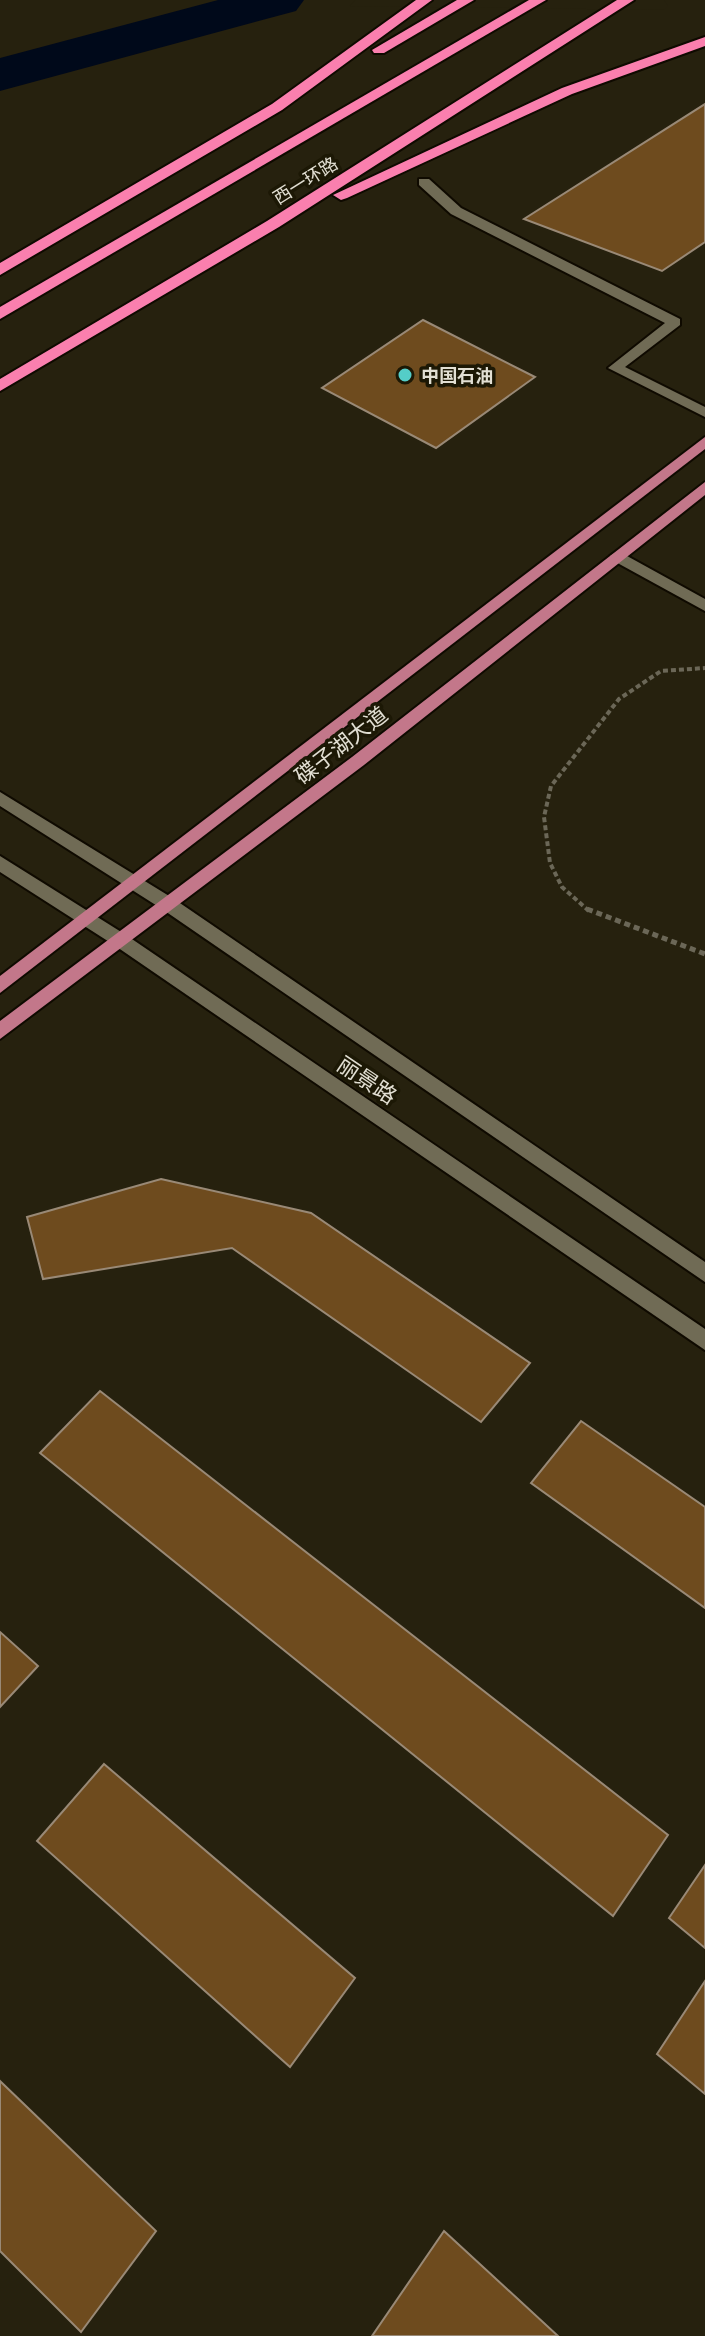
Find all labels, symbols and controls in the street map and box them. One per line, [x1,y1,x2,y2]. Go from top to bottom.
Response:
street label: 西一环路 [268,151,342,209]
place label: 中国石油 [421,363,493,387]
marker: 中国石油 [396,366,414,384]
street label: 碟子湖大道 [288,699,394,791]
street label: 丽景路 [331,1049,403,1111]

